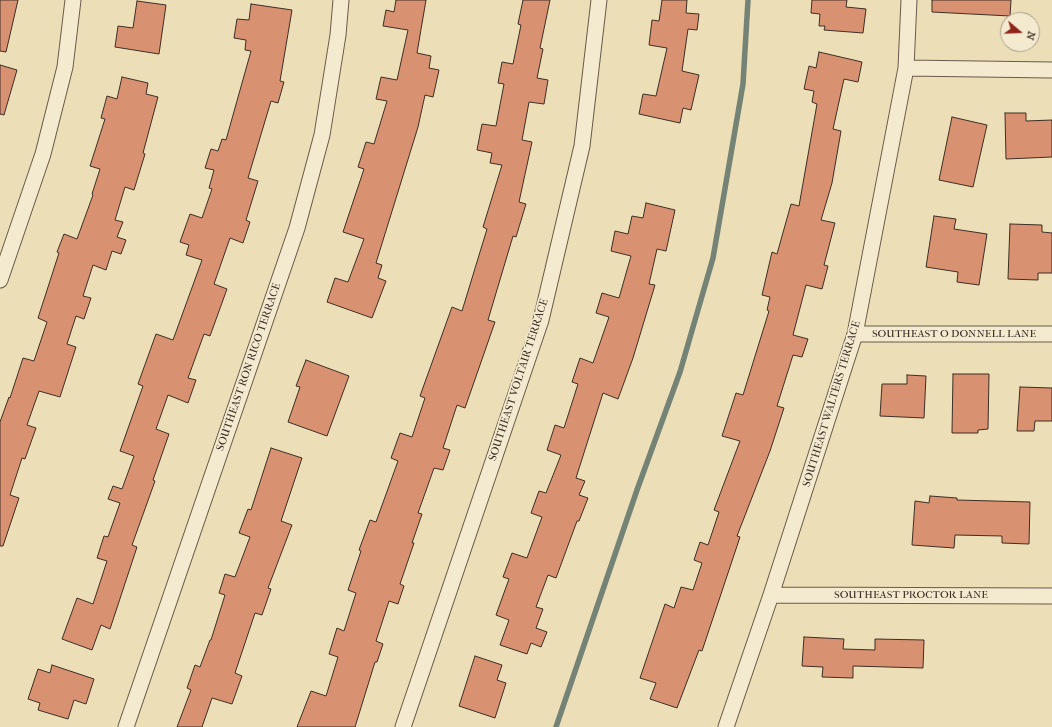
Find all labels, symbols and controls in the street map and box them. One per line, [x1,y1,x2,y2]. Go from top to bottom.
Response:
north arrow [1000,12,1040,52]
text: N [1023,30,1038,42]
street label: SOUTHEAST RON RICO TERRACE [214,281,284,453]
street label: SOUTHEAST VOLTAIR TERRACE [486,297,552,463]
street label: SOUTHEAST WALTERS TERRACE [800,319,864,489]
street label: SOUTHEAST O DONNELL LANE [872,327,1036,341]
street label: SOUTHEAST PROCTOR LANE [834,588,988,602]

